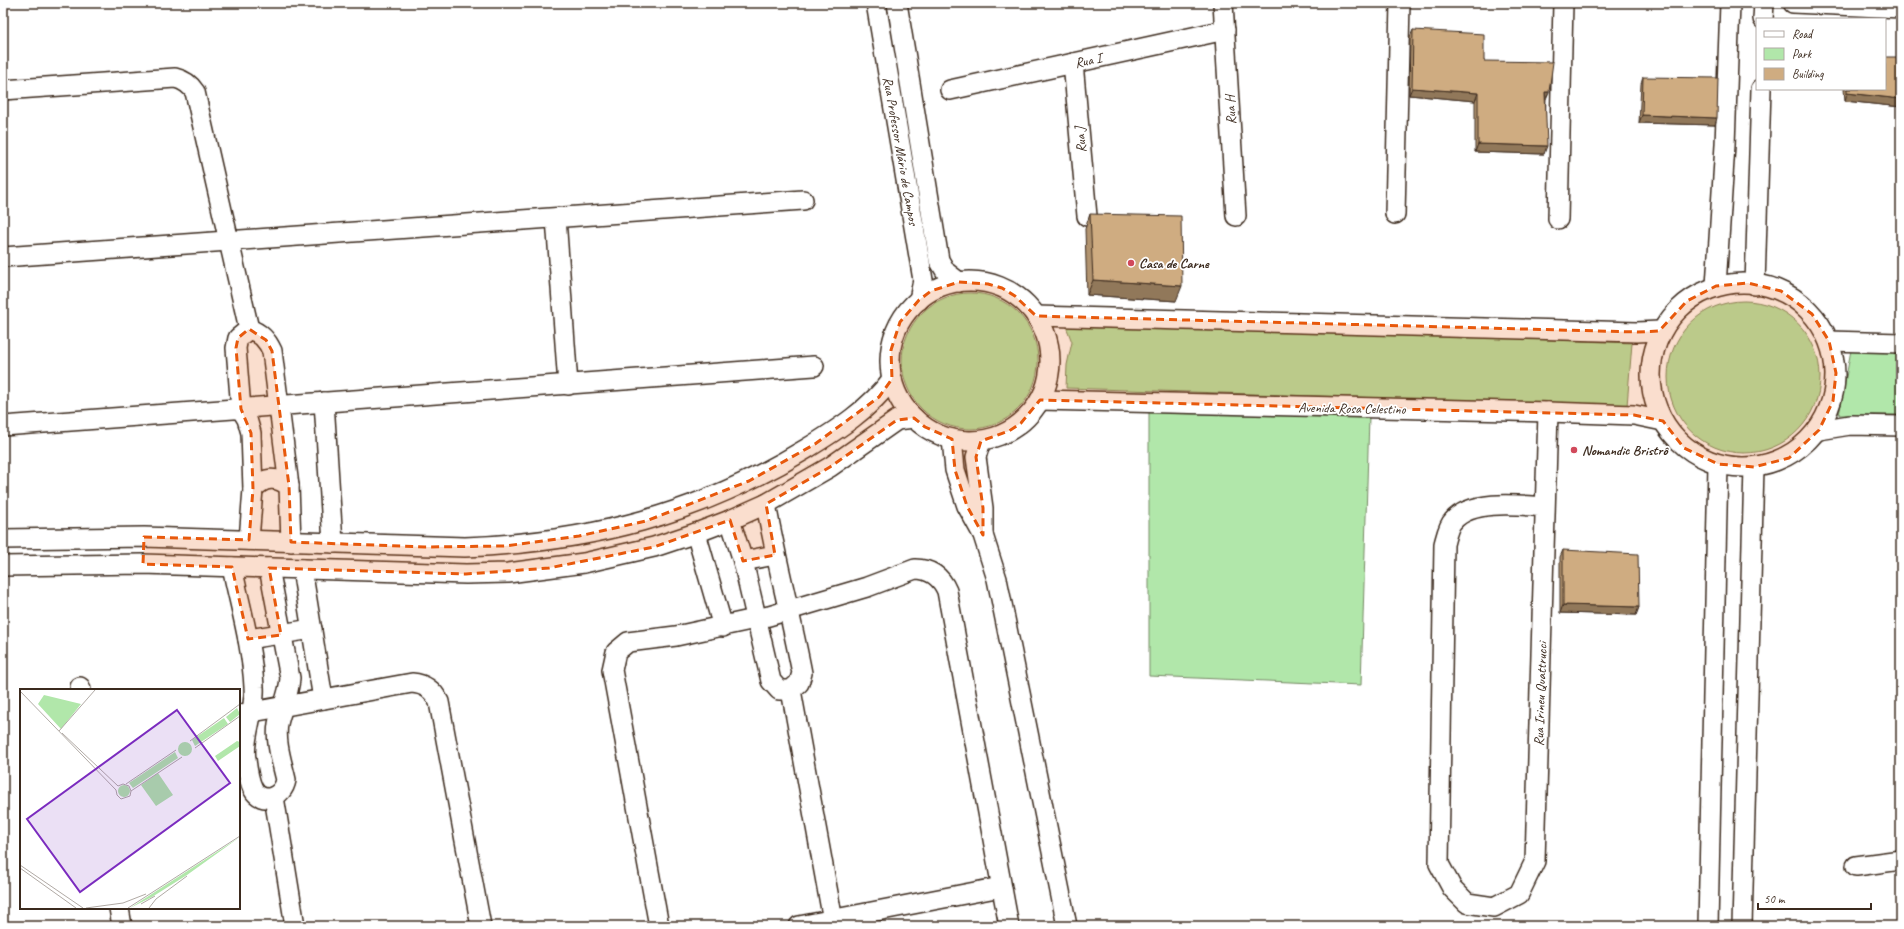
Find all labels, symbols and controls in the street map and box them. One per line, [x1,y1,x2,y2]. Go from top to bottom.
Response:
legend [1756,18,1886,90]
text: Road [1792,26,1814,42]
text: Park [1792,46,1813,62]
street label: Rua I [1073,49,1106,72]
text: Building [1792,66,1824,82]
street label: Rua Professor Mário de Campos [879,76,922,228]
street label: Rua H [1221,93,1240,125]
street label: Rua J [1071,124,1090,153]
place label: Casa de Carne [1139,255,1210,272]
marker: Casa de Carne [1126,258,1136,268]
street label: Avenida Rosa Celestino [1298,399,1407,418]
place label: Nomandic Bristrô [1582,442,1669,459]
marker: Nomandic Bristrô [1569,445,1579,455]
street label: Rua Irineu Quattrucci [1530,639,1551,746]
inset map [20,689,240,909]
scale bar [1758,885,1871,911]
text: 50 m [1764,891,1786,907]

